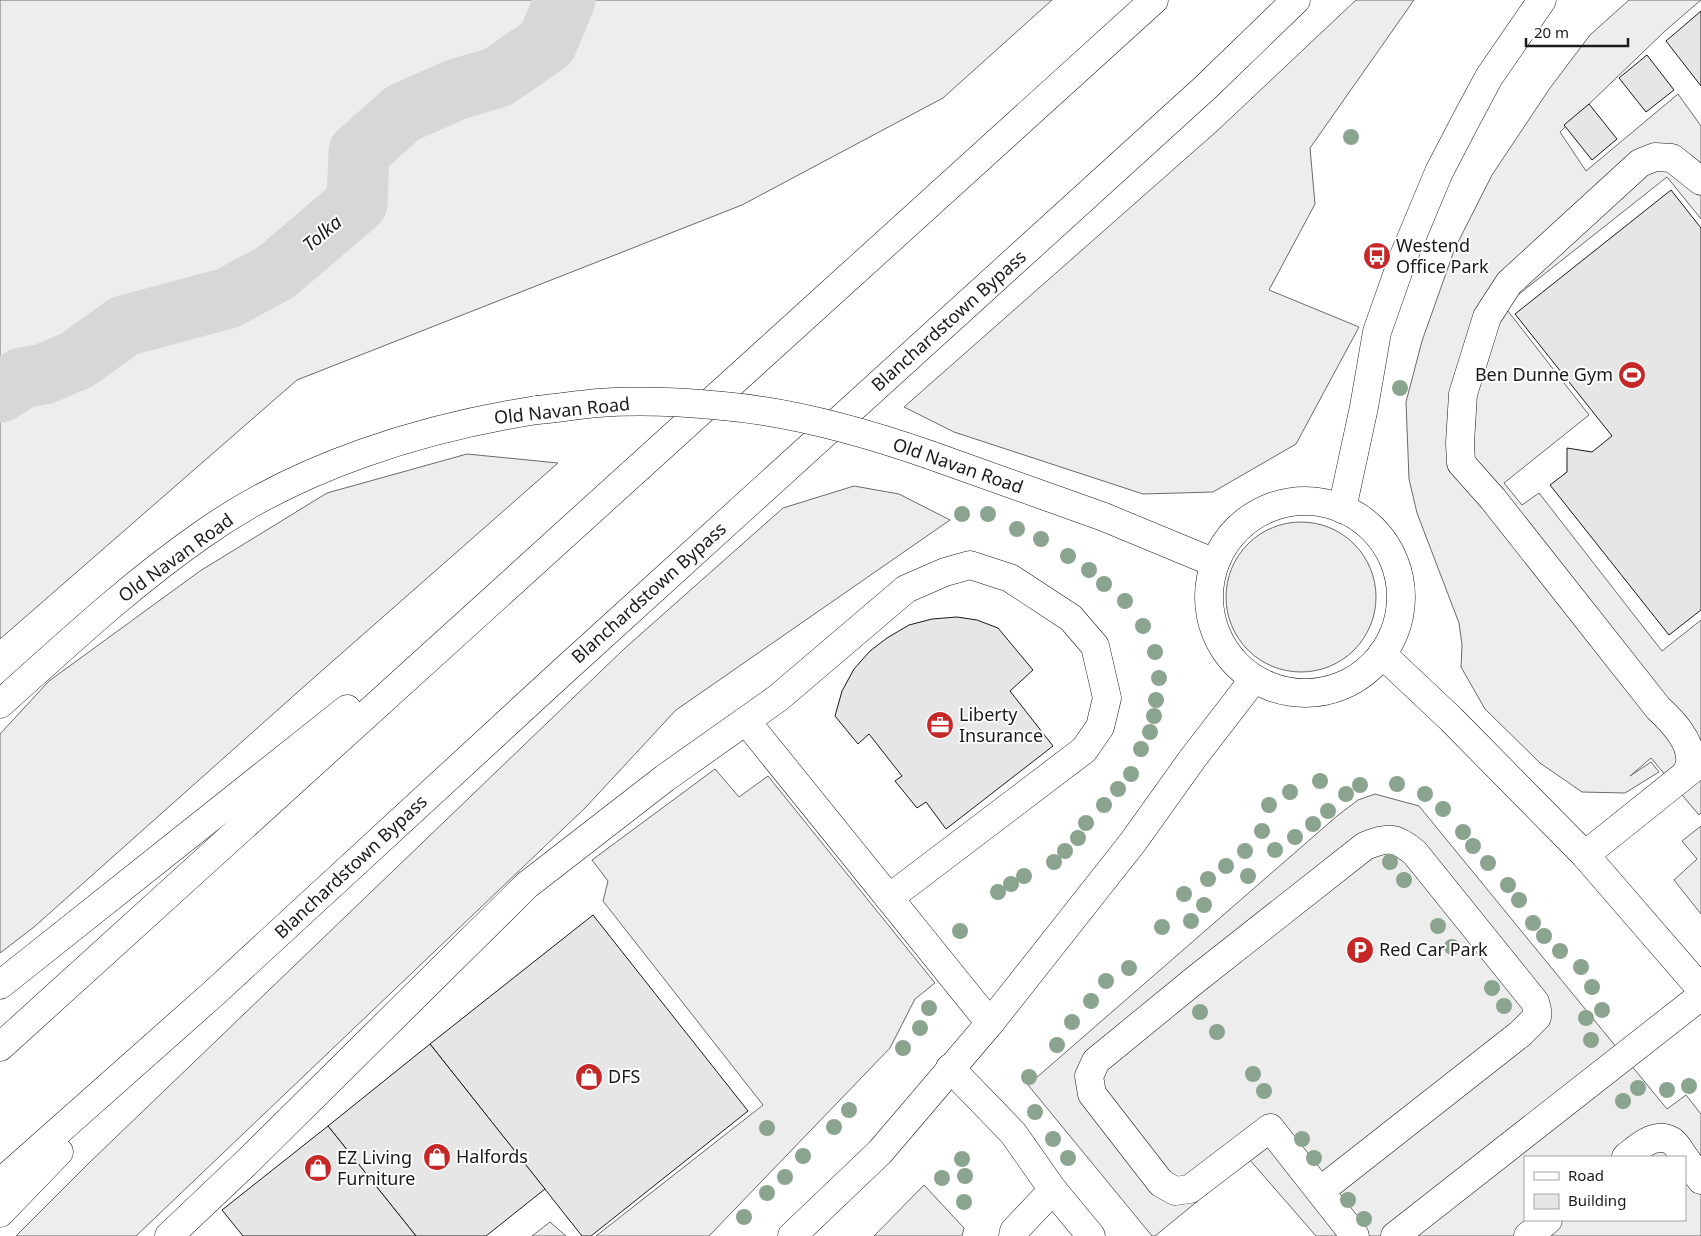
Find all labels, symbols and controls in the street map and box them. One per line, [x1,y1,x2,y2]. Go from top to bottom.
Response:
scale bar [1526,15,1628,47]
text: 20 m [1534,22,1569,42]
water label: Tolka [297,209,347,257]
place label: Westend Office Park [1396,233,1489,278]
bus stop icon: Westend Office Park [1362,241,1392,271]
street label: Blanchardstown Bypass [866,244,1031,396]
sports icon: Ben Dunne Gym [1617,360,1647,390]
place label: Ben Dunne Gym [1475,362,1613,386]
street label: Old Navan Road [493,391,631,429]
street label: Old Navan Road [890,431,1027,499]
street label: Old Navan Road [113,507,238,607]
street label: Blanchardstown Bypass [566,516,731,668]
place label: Liberty Insurance [959,702,1043,747]
office icon: Liberty Insurance [925,710,955,740]
street label: Blanchardstown Bypass [269,789,432,943]
parking icon: Red Car Park [1345,935,1375,965]
place label: Red Car Park [1379,937,1488,961]
shop icon: DFS [574,1062,604,1092]
place label: DFS [608,1064,640,1088]
shop icon: Halfords [422,1142,452,1172]
place label: Halfords [456,1144,528,1168]
place label: EZ Living Furniture [337,1145,416,1190]
shop icon: EZ Living Furniture [303,1153,333,1183]
legend [1524,1156,1686,1221]
text: Road [1568,1165,1604,1185]
text: Building [1568,1190,1626,1210]

